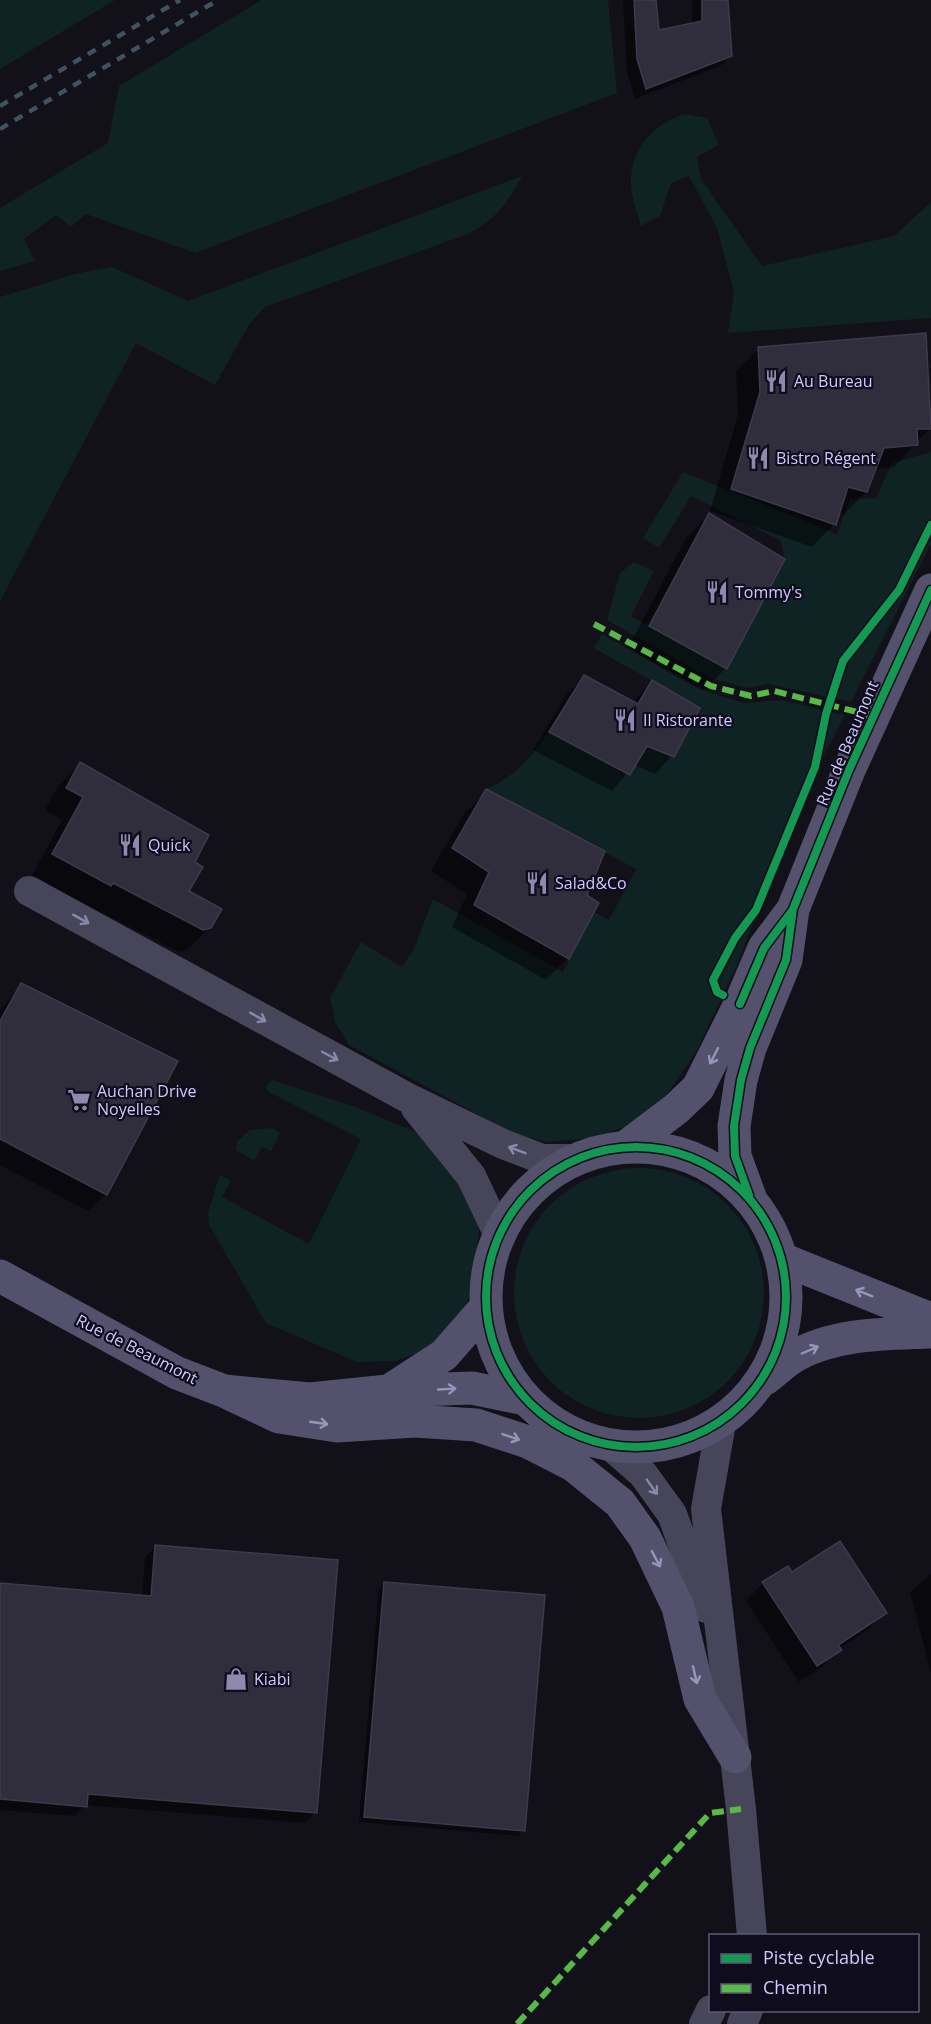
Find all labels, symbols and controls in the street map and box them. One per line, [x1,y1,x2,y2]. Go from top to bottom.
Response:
restaurant icon: Au Bureau [763,368,789,394]
place label: Au Bureau [794,370,872,392]
restaurant icon: Bistro Régent [745,445,771,471]
place label: Bistro Régent [776,447,876,469]
restaurant icon: Tommy's [704,579,730,605]
place label: Tommy's [735,581,802,603]
street label: Rue de Beaumont [811,677,883,809]
restaurant icon: Il Ristorante [612,707,638,733]
place label: Il Ristorante [643,709,732,731]
restaurant icon: Quick [117,832,143,858]
place label: Quick [148,834,191,856]
restaurant icon: Salad&Co [524,870,550,896]
place label: Salad&Co [555,872,627,894]
one-way arrow [71,914,89,925]
one-way arrow [249,1011,266,1023]
one-way arrow [707,1046,719,1064]
one-way arrow [321,1050,338,1062]
place label: Auchan Drive Noyelles [97,1080,196,1120]
supermarket icon: Auchan Drive Noyelles [66,1087,92,1113]
one-way arrow [509,1144,527,1155]
one-way arrow [855,1287,874,1298]
street label: Rue de Beaumont [72,1309,202,1389]
one-way arrow [800,1344,818,1355]
one-way arrow [436,1383,456,1394]
one-way arrow [308,1417,328,1428]
one-way arrow [501,1432,520,1443]
one-way arrow [646,1478,658,1494]
one-way arrow [651,1549,662,1567]
one-way arrow [689,1665,701,1684]
shop icon: Kiabi [223,1666,249,1692]
place label: Kiabi [254,1668,291,1690]
legend [709,1934,919,2012]
text: Piste cyclable [763,1945,875,1969]
text: Chemin [763,1975,828,1999]

